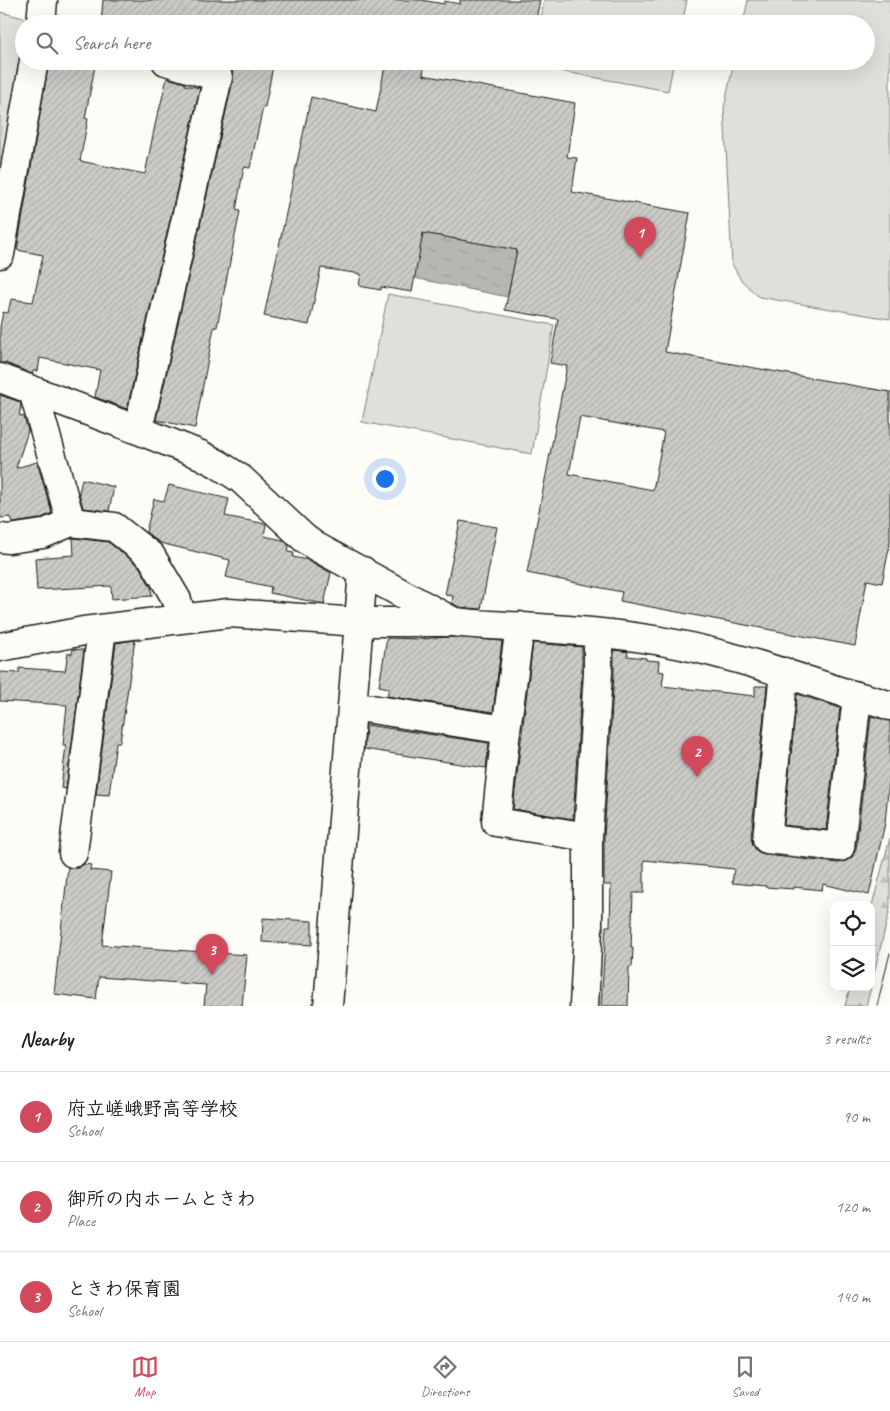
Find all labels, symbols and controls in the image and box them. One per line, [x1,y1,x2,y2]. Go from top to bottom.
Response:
search box [15,15,875,70]
icon: search [33,29,61,57]
text: Search here [73,31,150,55]
pin: 1 [624,217,656,258]
your location [372,466,398,492]
pin: 2 [681,736,713,777]
map controls [830,901,875,991]
button: locate [830,901,875,946]
pin: 3 [196,934,228,975]
button: layers [830,946,875,991]
text: Nearby [20,1026,73,1052]
text: 3 results [823,1029,870,1049]
text: 府立嵯峨野高等学校 [67,1097,238,1121]
text: 1 [32,1107,40,1127]
text: 90 m [843,1107,870,1127]
text: School [67,1121,101,1141]
text: 御所の内ホームときわ [67,1187,256,1211]
text: 2 [32,1197,40,1217]
text: 120 m [836,1197,870,1217]
text: Place [67,1211,95,1231]
text: ときわ保育園 [67,1277,181,1301]
text: 3 [32,1287,40,1307]
text: 140 m [836,1287,870,1307]
text: School [67,1301,101,1321]
tab: Map [131,1353,159,1400]
tab: Directions [421,1353,469,1400]
tab: Saved [731,1353,759,1400]

